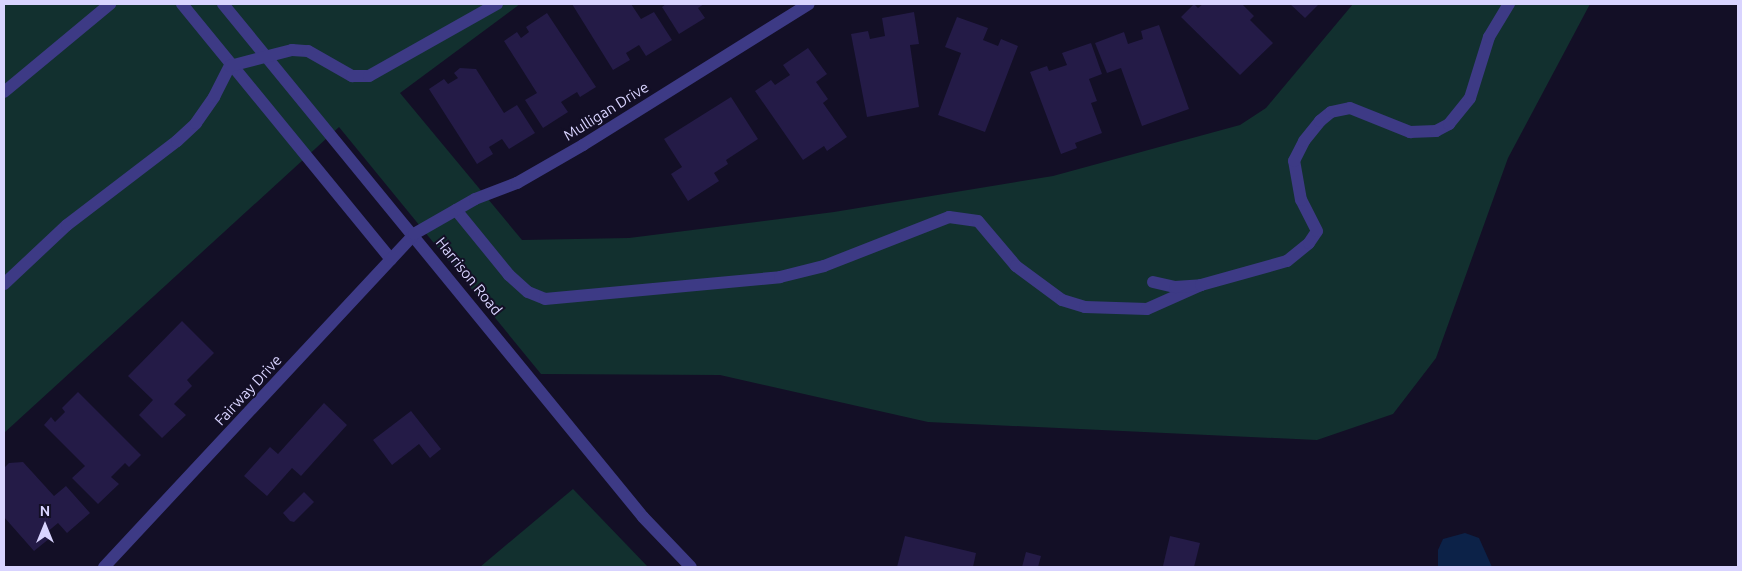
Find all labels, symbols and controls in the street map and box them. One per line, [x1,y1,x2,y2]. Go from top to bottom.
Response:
street label: Mulligan Drive [560,78,652,144]
street label: Harrison Road [432,233,506,319]
street label: Fairway Drive [211,351,285,429]
north arrow [20,501,70,551]
text: N [40,503,50,519]

